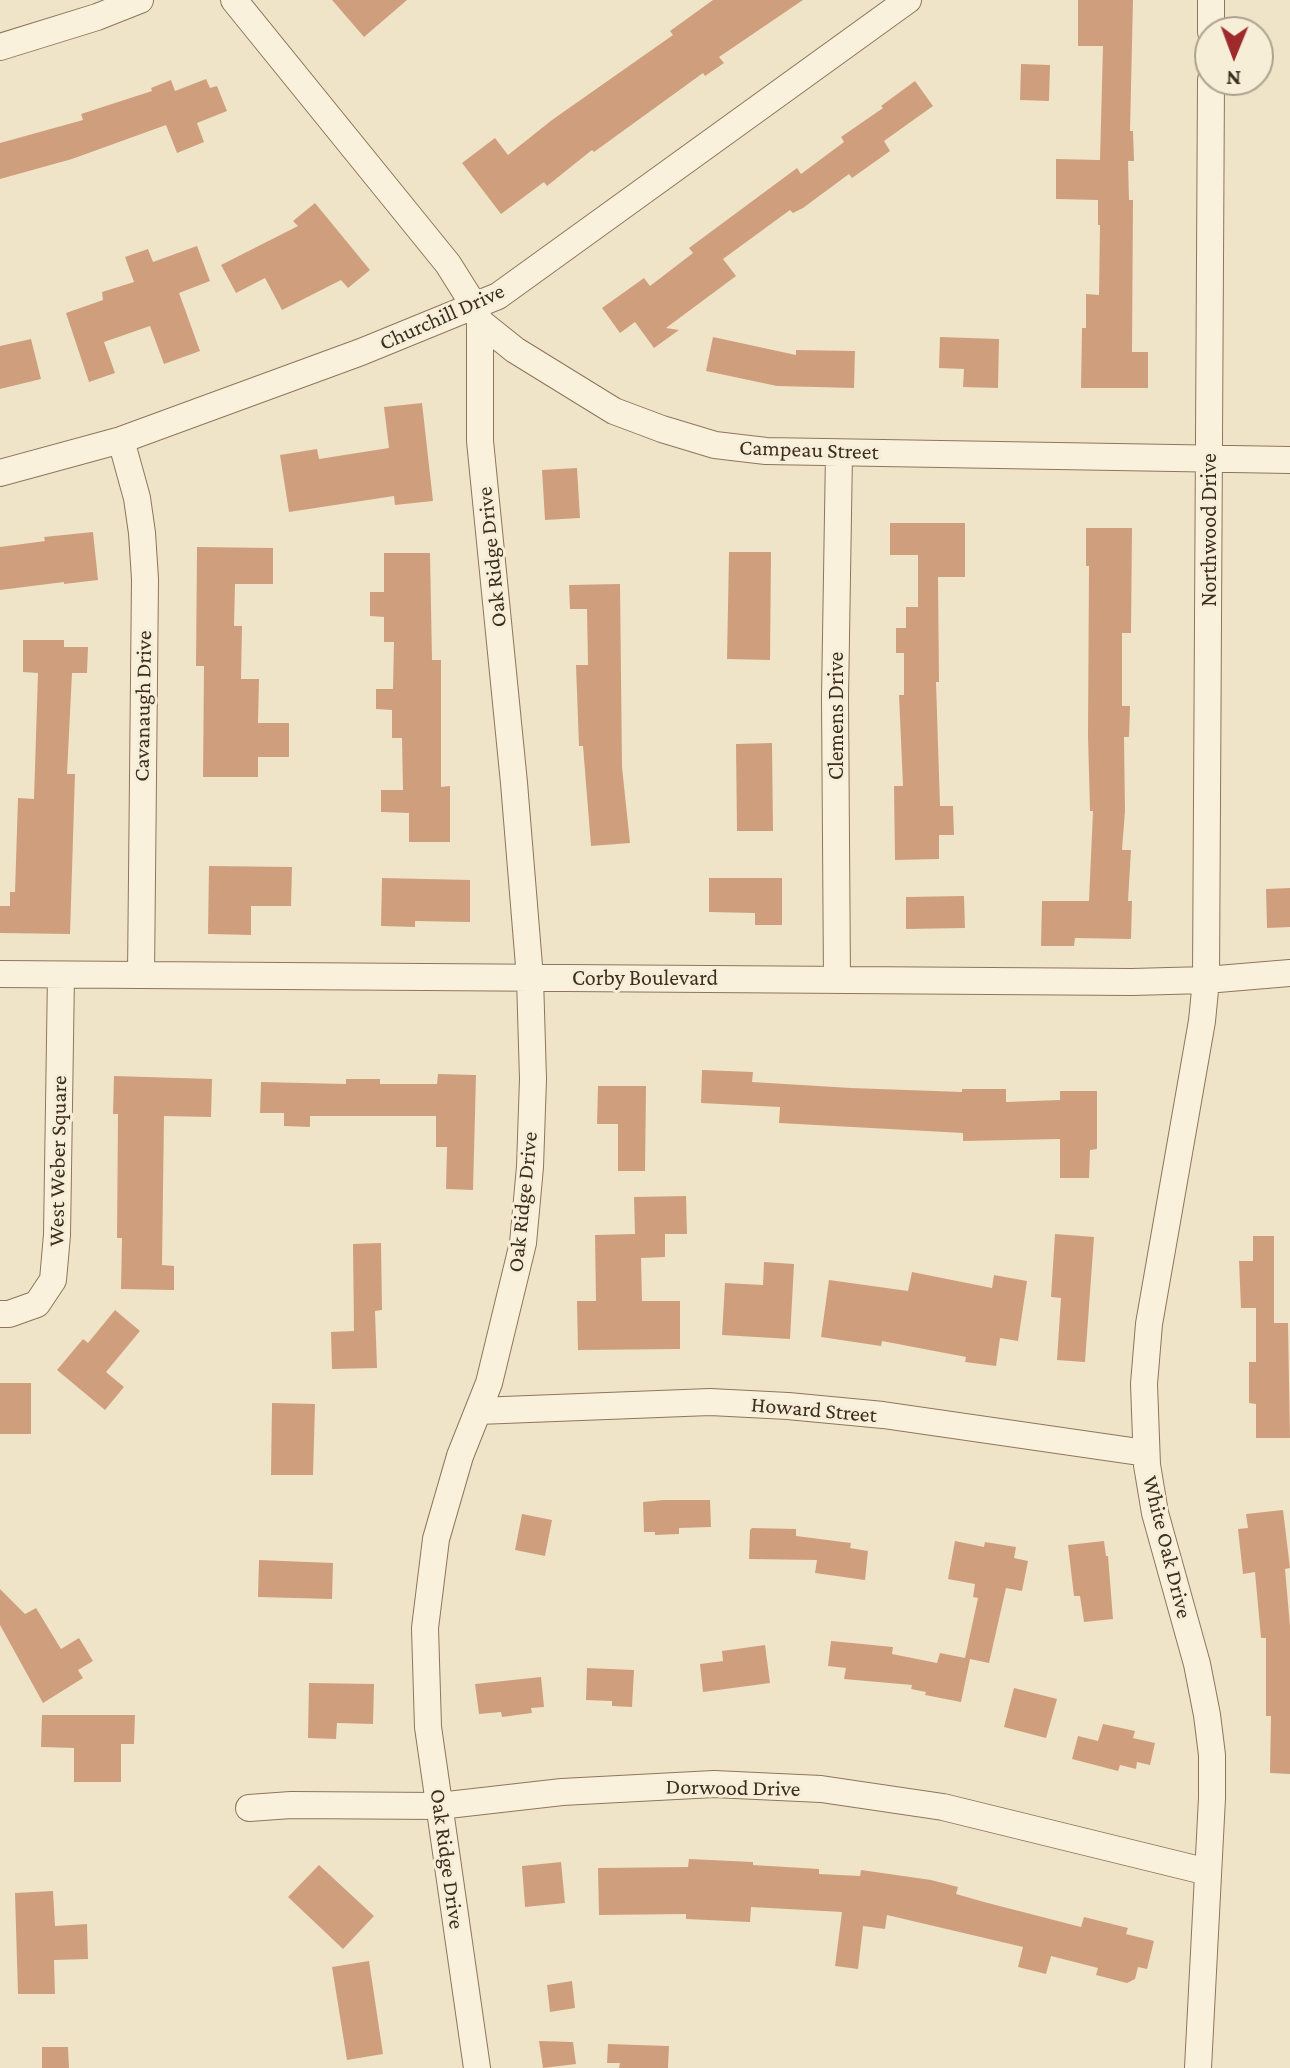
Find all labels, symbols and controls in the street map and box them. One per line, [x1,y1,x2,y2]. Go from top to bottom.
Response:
north arrow [1194,16,1274,96]
text: N [1226,66,1241,91]
street label: Churchill Drive [375,278,509,356]
street label: Campeau Street [739,434,879,466]
street label: Northwood Drive [1196,453,1222,607]
street label: Oak Ridge Drive [471,485,513,629]
street label: Cavanaugh Drive [128,630,158,782]
street label: Clemens Drive [823,652,849,780]
street label: Corby Boulevard [572,965,718,991]
street label: West Weber Square [43,1075,73,1247]
street label: Oak Ridge Drive [502,1130,544,1274]
street label: Howard Street [750,1391,878,1429]
street label: White Oak Drive [1137,1473,1197,1621]
street label: Dorwood Drive [665,1774,801,1802]
street label: Oak Ridge Drive [424,1787,470,1931]

